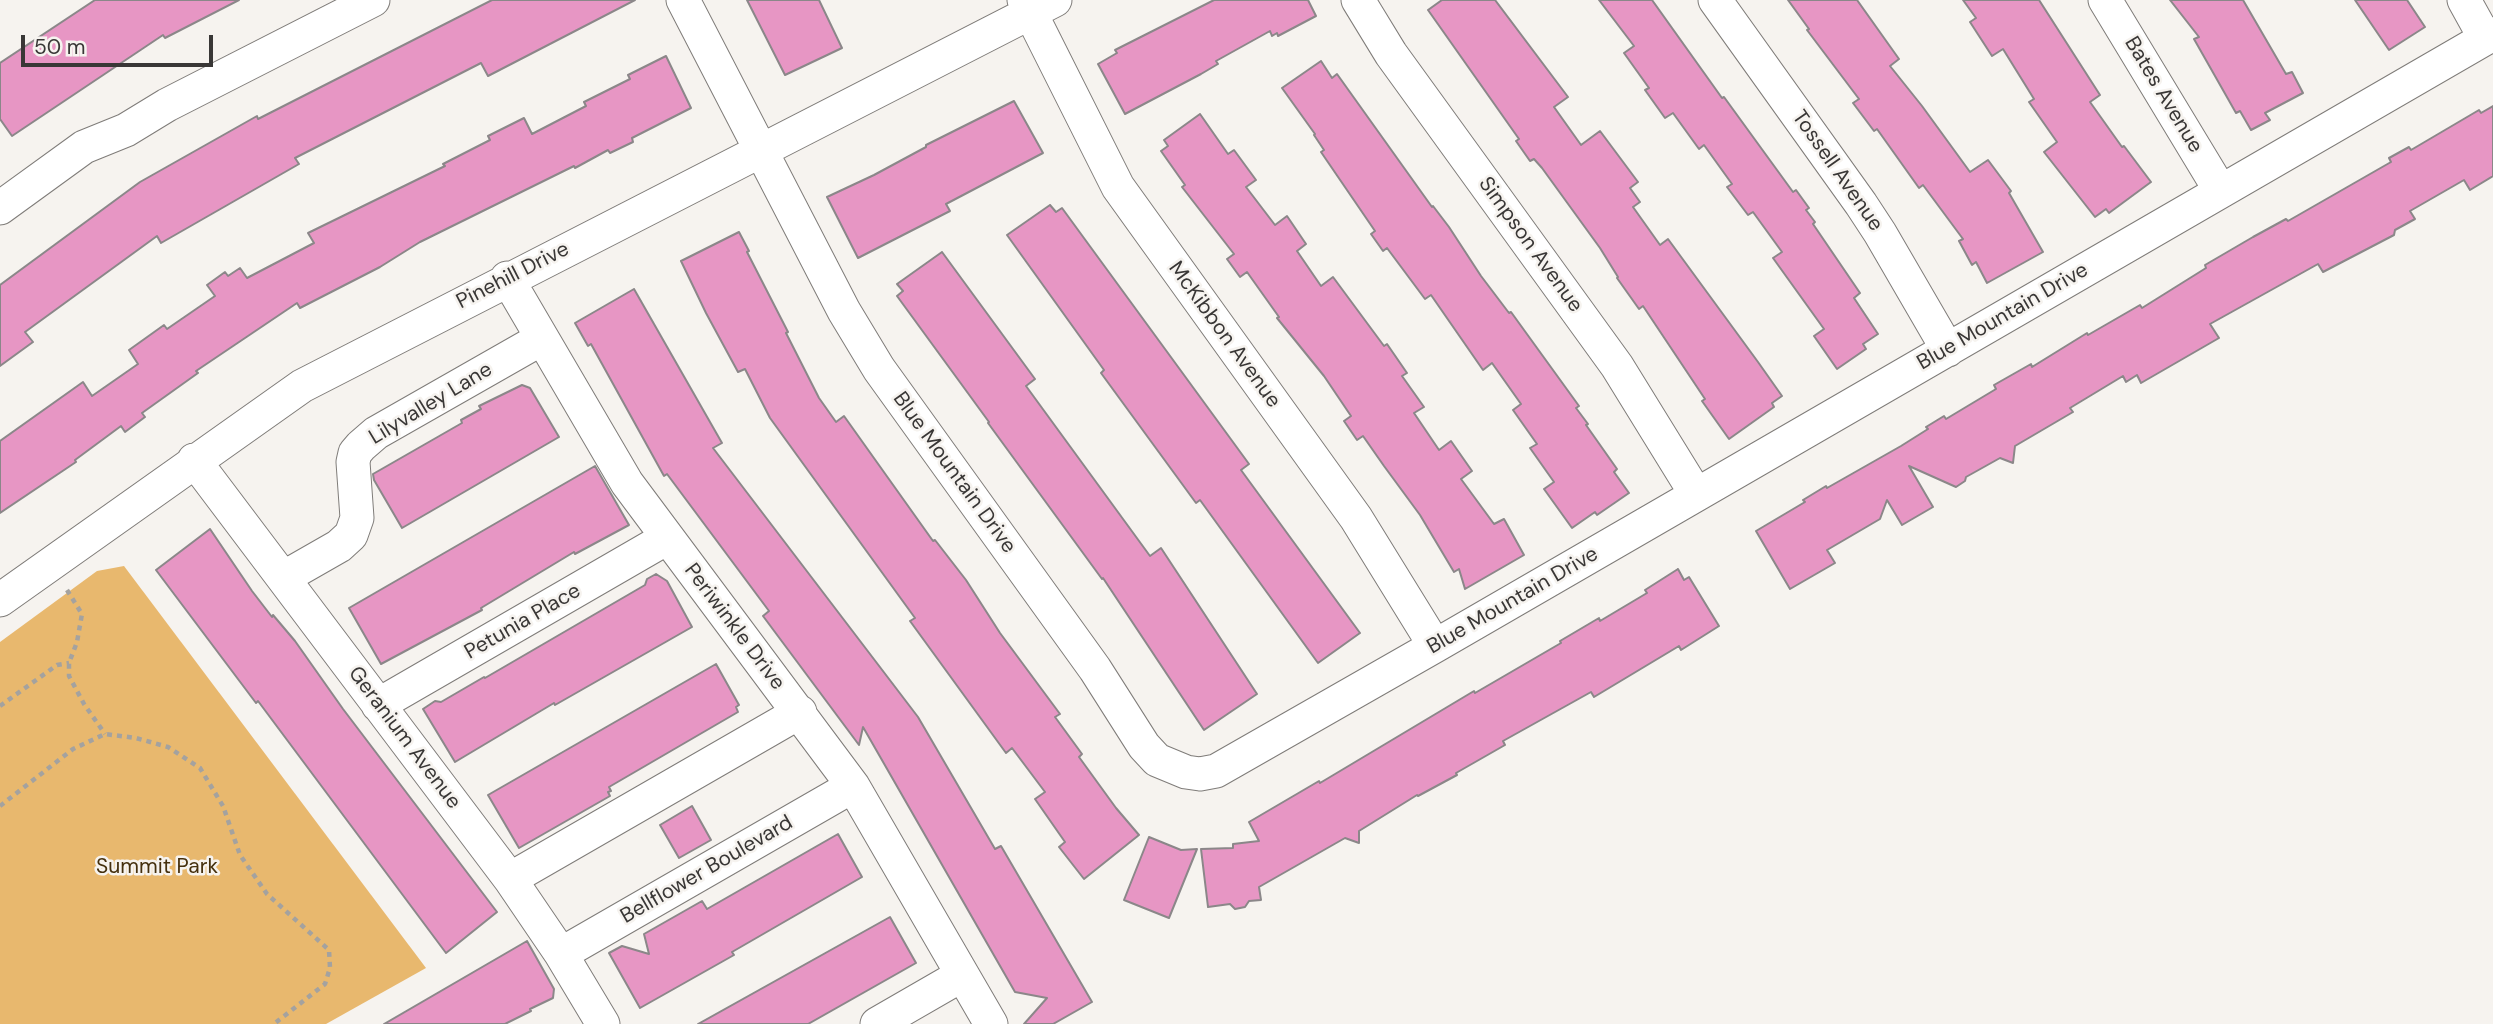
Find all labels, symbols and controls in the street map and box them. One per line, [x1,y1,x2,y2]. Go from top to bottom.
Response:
scale bar [24,21,217,65]
street label: Bates Avenue [2118,32,2208,158]
text: 50 m [34,33,85,61]
street label: Tossell Avenue [1786,106,1888,236]
street label: Simpson Avenue [1472,172,1588,318]
street label: Pinehill Drive [452,237,574,315]
street label: McKibbon Avenue [1162,257,1286,413]
street label: Blue Mountain Drive [1913,258,2093,376]
street label: Lilyvalley Lane [365,357,497,451]
street label: Blue Mountain Drive [887,387,1021,559]
street label: Blue Mountain Drive [1423,542,1603,660]
street label: Periwinkle Drive [678,559,790,695]
street label: Petunia Place [461,579,585,665]
street label: Geranium Avenue [342,662,466,814]
street label: Bellflower Boulevard [616,810,798,930]
park label: Summit Park [96,854,218,880]

